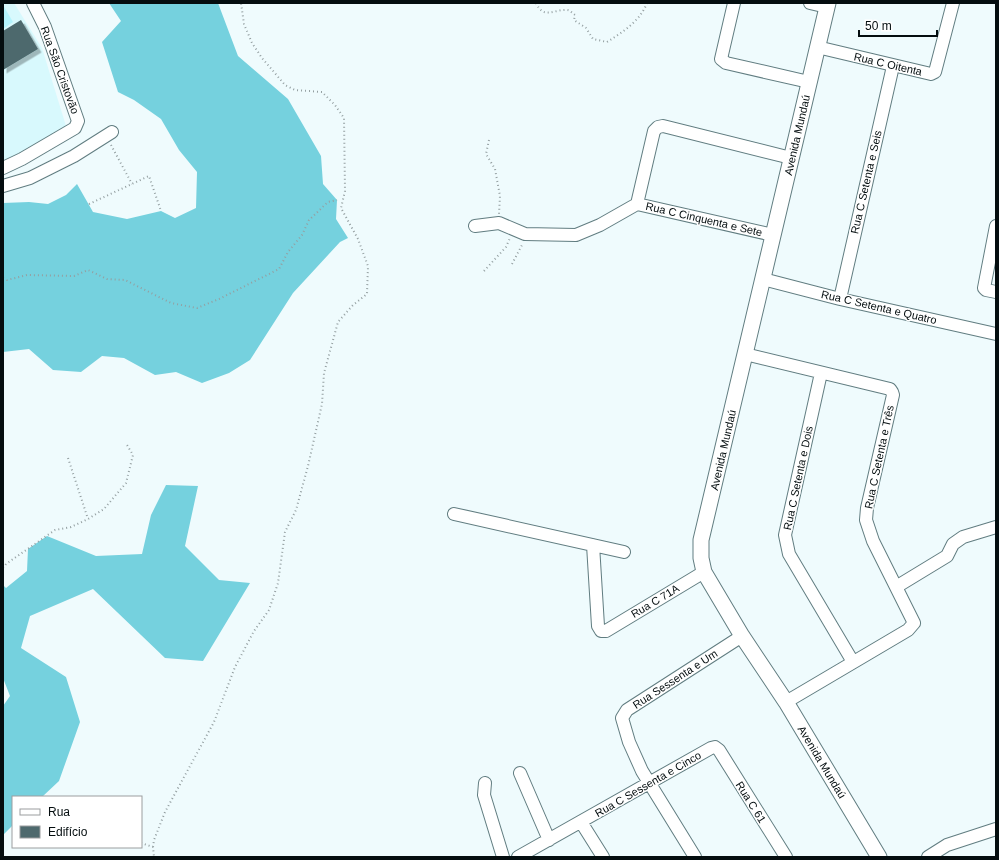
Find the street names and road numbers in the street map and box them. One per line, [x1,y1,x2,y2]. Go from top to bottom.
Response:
street label: Rua São Cristovão [39,25,81,115]
street label: Rua C Oitenta [853,50,924,78]
street label: Avenida Mundaú [782,94,812,176]
street label: Rua C Setenta e Seis [848,129,884,235]
street label: Rua C Cinquenta e Sete [645,200,763,238]
street label: Rua C Setenta e Quatro [820,288,938,326]
street label: Rua C Setenta e Três [862,404,896,510]
street label: Avenida Mundaú [708,409,738,491]
street label: Rua C Setenta e Dois [781,424,815,531]
street label: Rua C 71A [629,582,682,620]
street label: Rua Sessenta e Um [630,647,720,711]
street label: Avenida Mundaú [796,724,848,800]
street label: Rua C Sessenta e Cinco [593,749,703,819]
street label: Rua C 61 [734,779,768,825]

